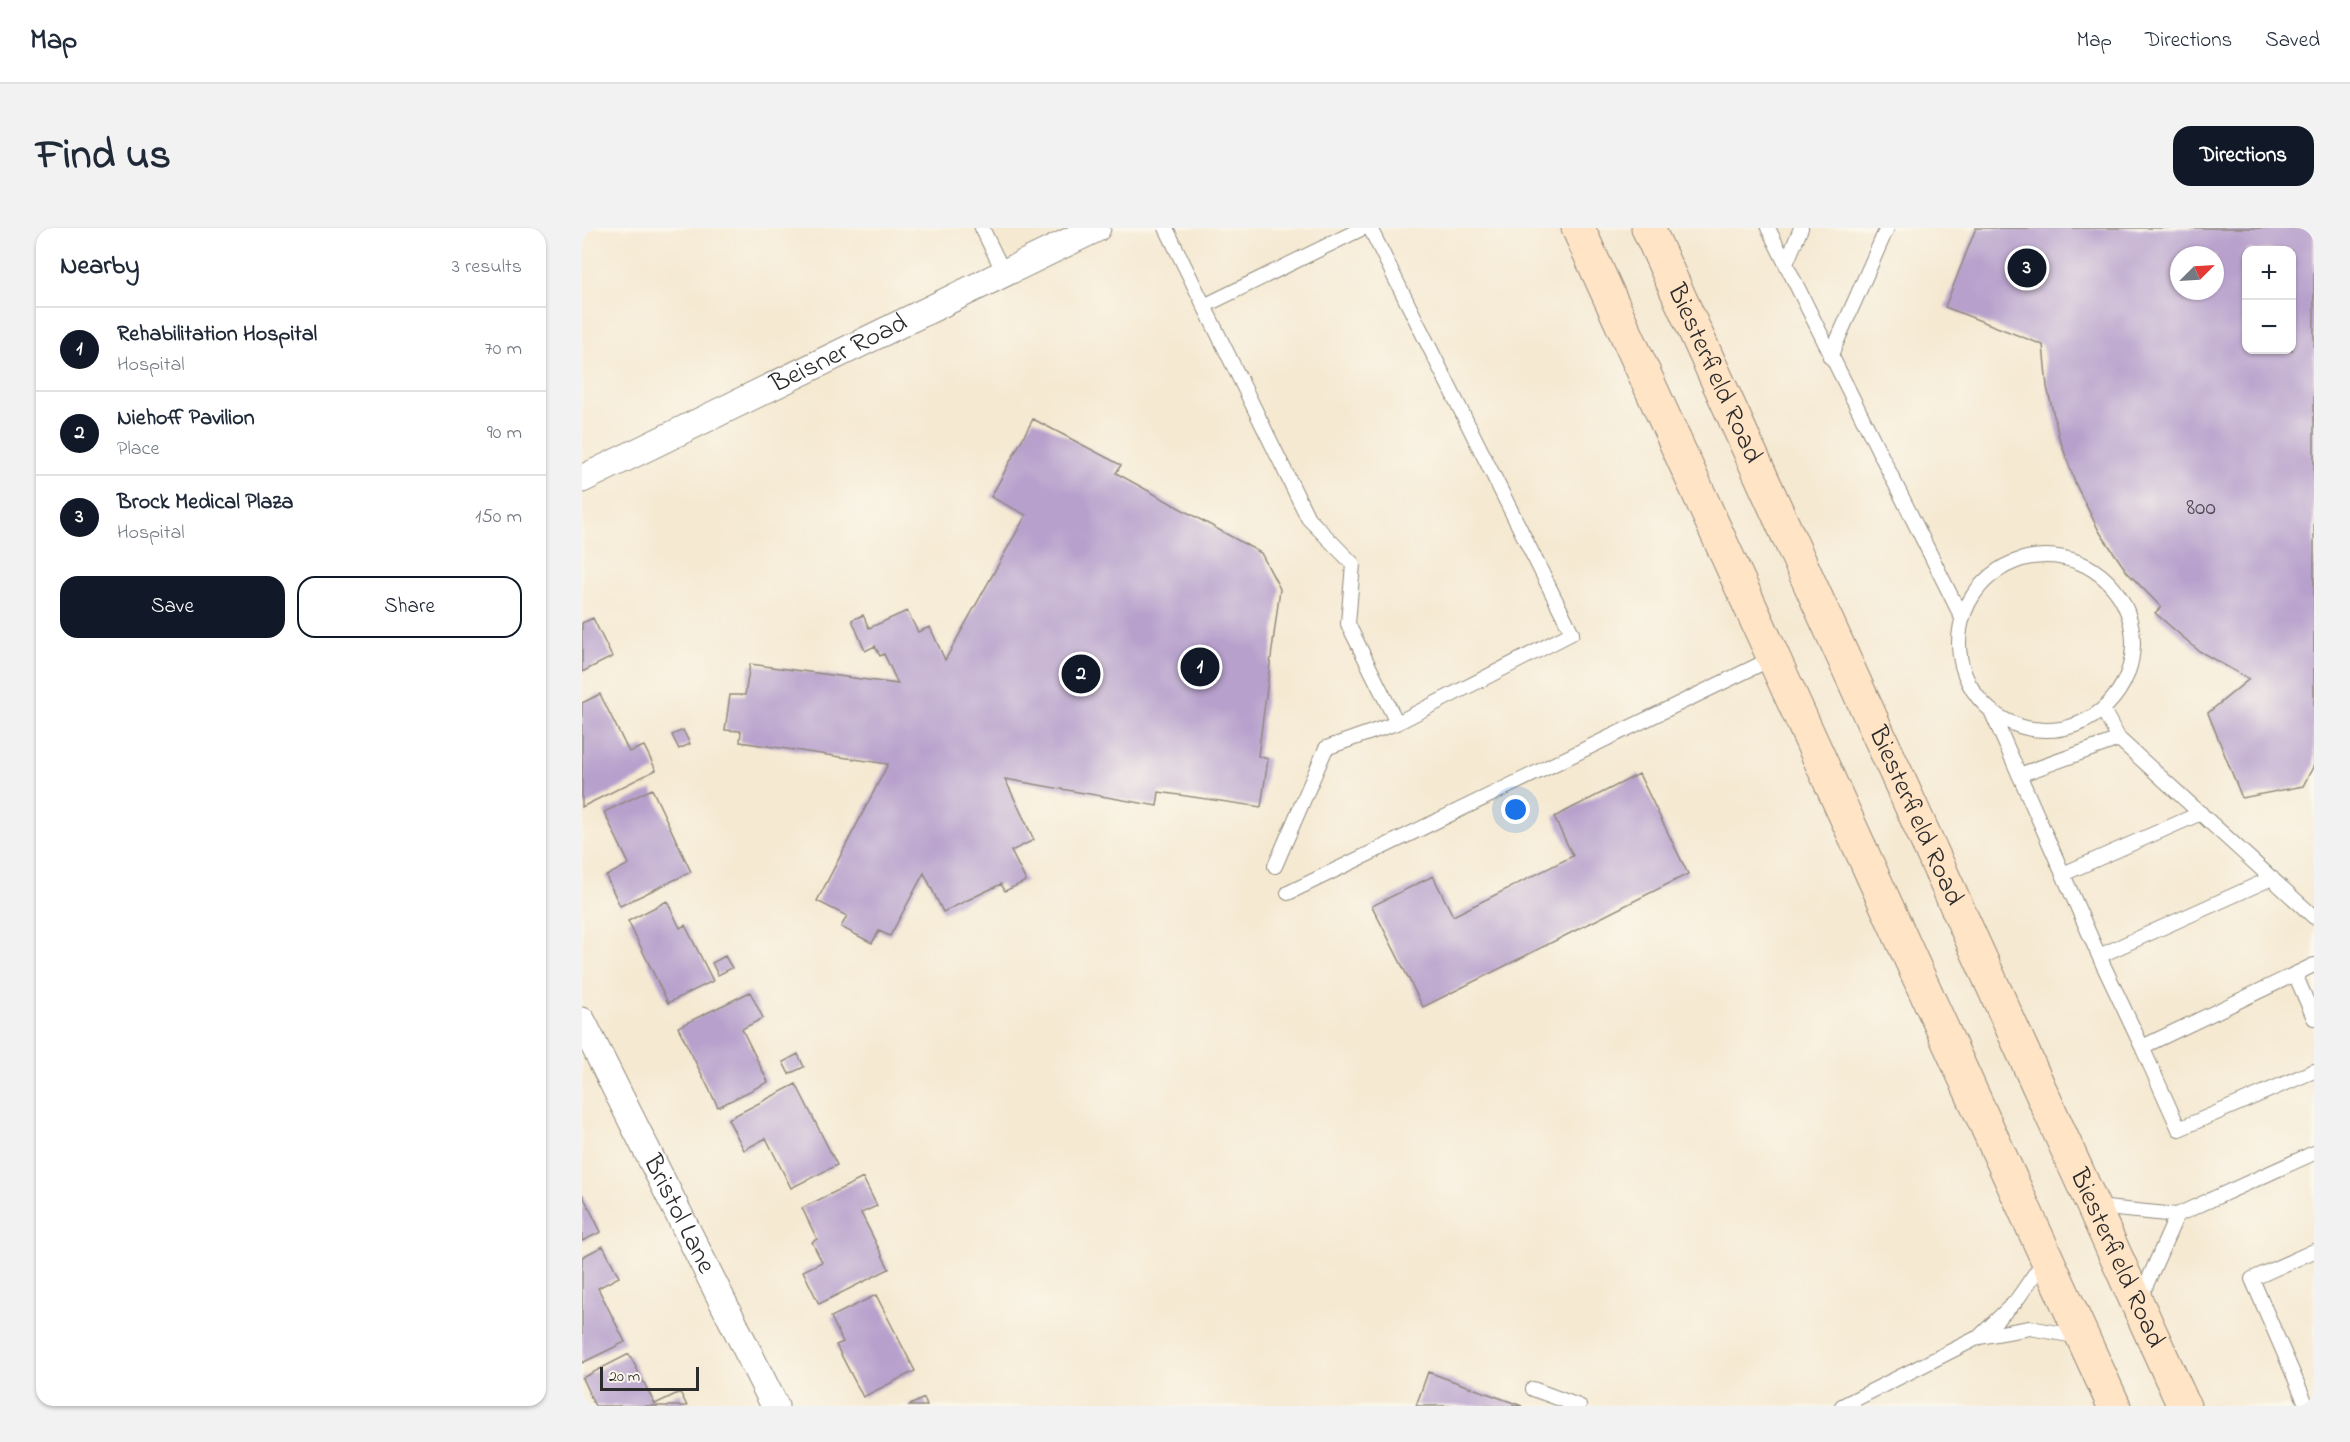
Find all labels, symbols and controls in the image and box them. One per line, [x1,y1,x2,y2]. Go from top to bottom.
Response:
text: Map [30,21,77,62]
text: Map [2076,26,2112,56]
text: Directions [2145,26,2232,56]
text: Saved [2265,26,2320,56]
text: Find us [36,126,171,187]
button: Directions [2173,126,2314,186]
pin: 3 [2008,246,2046,291]
north arrow [2170,246,2224,300]
map controls [2242,246,2296,354]
button: + [2242,246,2296,300]
text: Nearby [60,248,139,286]
text: 3 results [452,253,522,282]
street label: Biesterfield Road [1656,277,1772,470]
button: − [2242,300,2296,354]
street label: Beisner Road [763,304,914,404]
text: Rehabilitation Hospital [117,319,317,351]
text: 1 [76,335,83,364]
text: 70 m [485,335,522,364]
text: Hospital [117,351,185,380]
text: Niehoff Pavilion [117,403,255,435]
text: 2 [75,419,84,448]
text: 90 m [487,419,522,448]
text: Place [117,435,159,464]
text: Brock Medical Plaza [117,487,293,519]
house number: 800 [2186,491,2216,526]
text: 3 [75,503,84,532]
text: 150 m [475,503,522,532]
text: Hospital [117,519,185,548]
button: Save [60,576,285,638]
button: Share [297,576,522,638]
pin: 1 [1180,644,1220,690]
pin: 2 [1062,652,1100,696]
street label: Biesterfield Road [1857,719,1973,912]
your location [1501,795,1530,824]
street label: Bristol Lane [632,1147,725,1281]
street label: Biesterfield Road [2059,1161,2175,1354]
scale bar [600,1364,699,1392]
text: 20 m [609,1365,640,1389]

